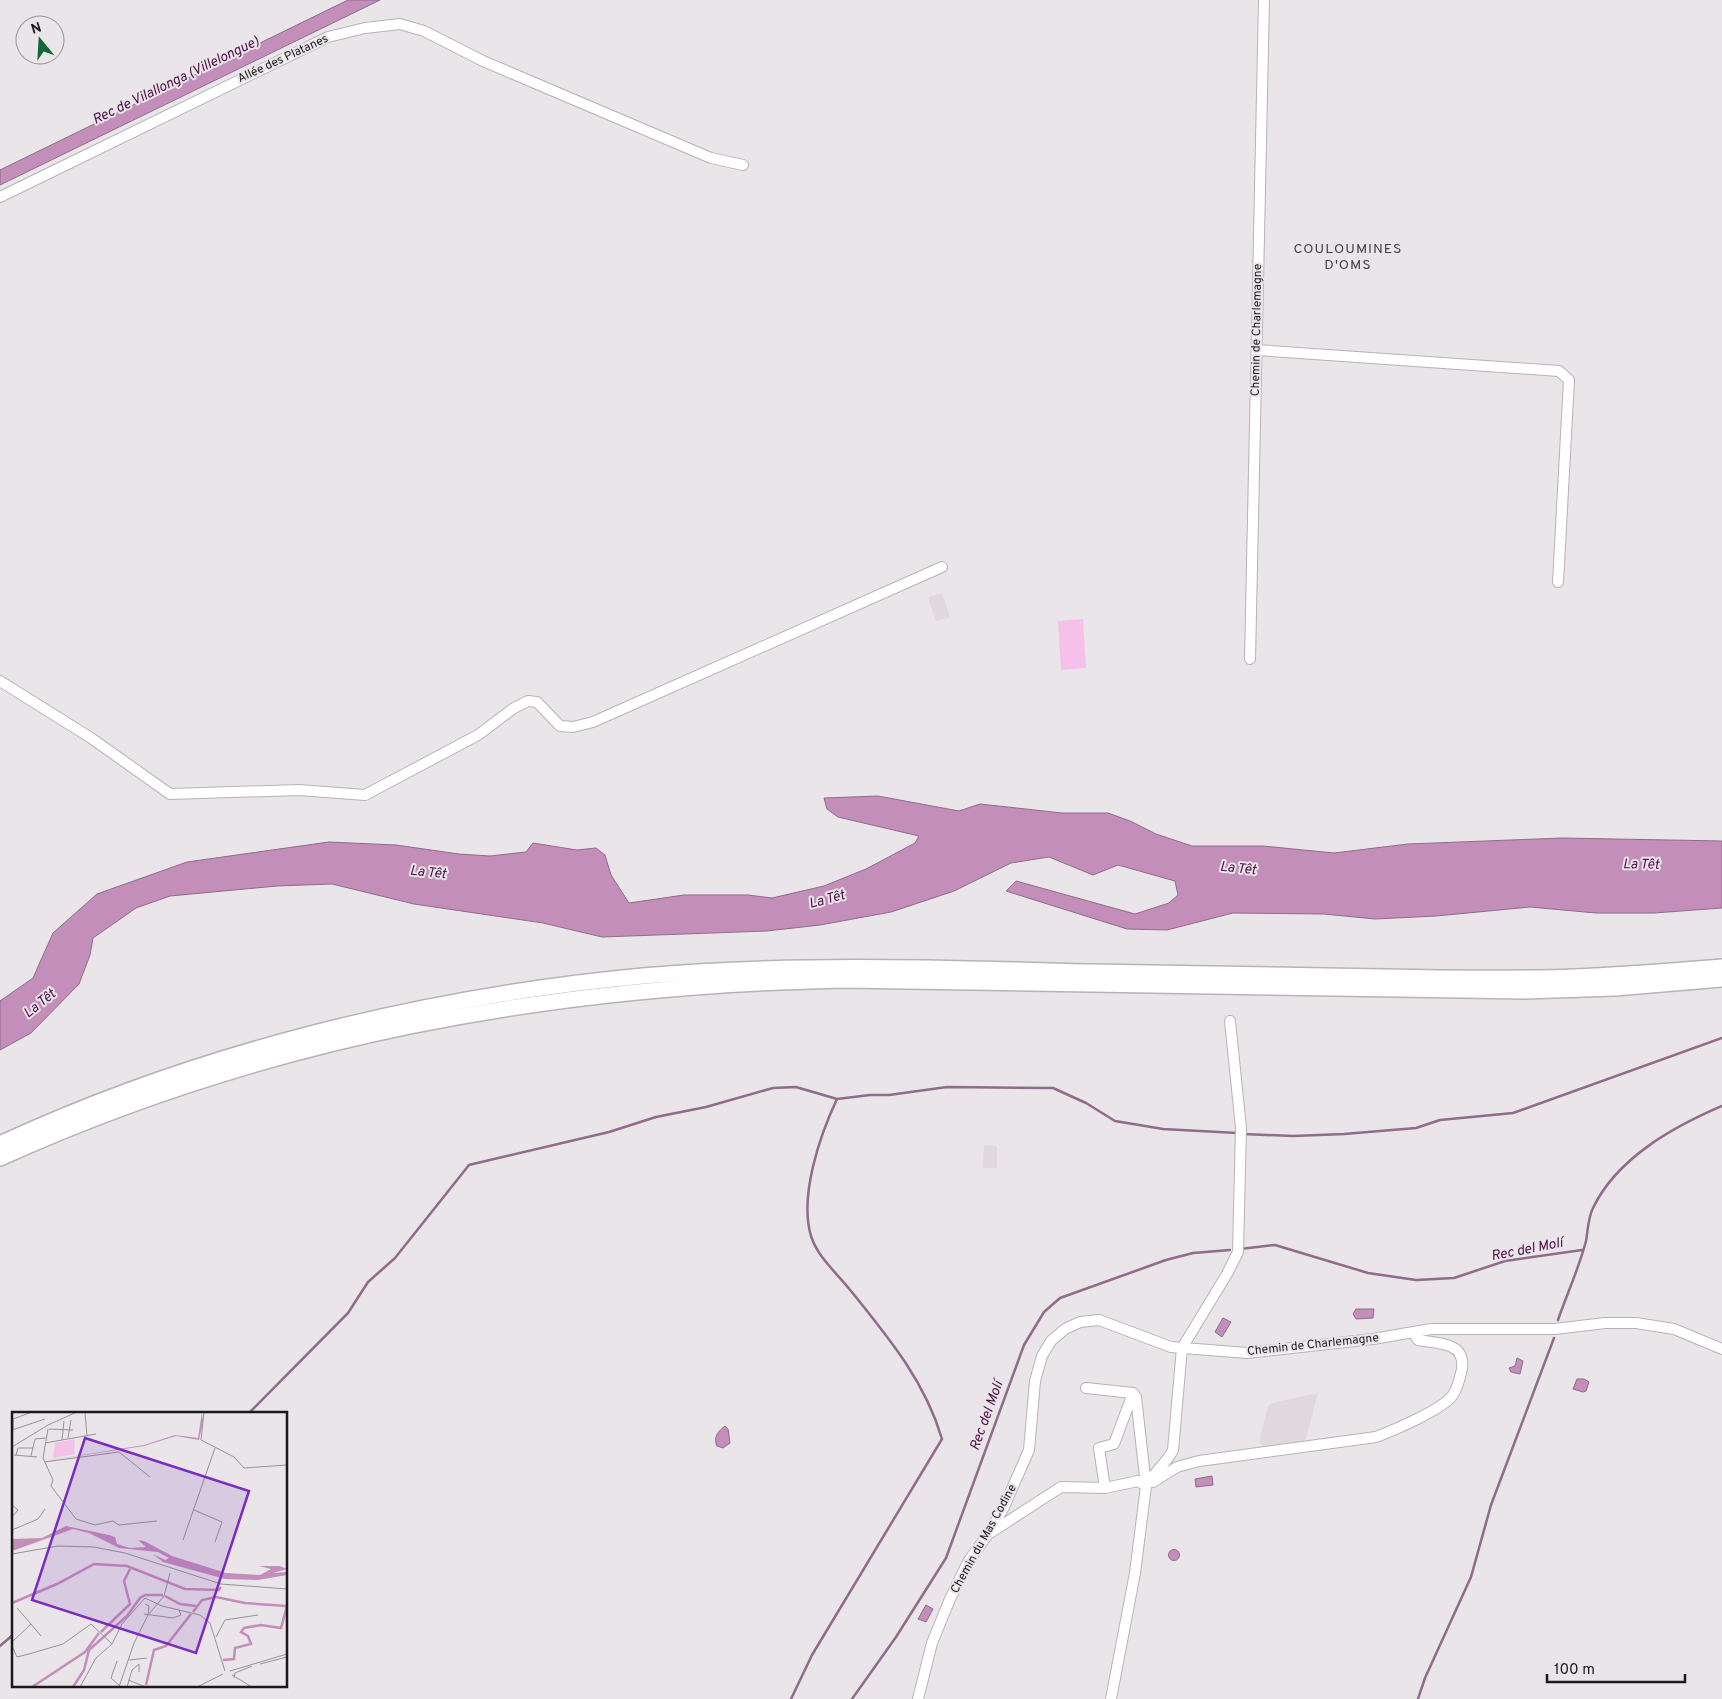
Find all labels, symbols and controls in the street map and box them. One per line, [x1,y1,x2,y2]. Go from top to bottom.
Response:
north arrow [15,15,65,65]
text: N [29,19,44,39]
street label: Allée des Platanes [235,31,331,87]
water label: Rec de Vilallonga (Villelongue) [90,33,262,129]
district label: COULOUMINES D'OMS [1294,241,1402,274]
street label: Chemin de Charlemagne [1248,264,1266,396]
water label: La Têt [1623,856,1660,874]
water label: La Têt [1219,859,1258,879]
water label: La Têt [409,863,448,883]
water label: La Têt [807,887,848,913]
water label: La Têt [20,985,60,1022]
water label: Rec del Molí [1490,1234,1568,1265]
street label: Chemin de Charlemagne [1246,1330,1380,1360]
water label: Rec del Molí [967,1376,1009,1453]
inset map [12,1412,288,1686]
street label: Chemin du Mas Codine [947,1482,1021,1596]
scale bar [1547,1652,1684,1684]
text: 100 m [1554,1661,1595,1680]

